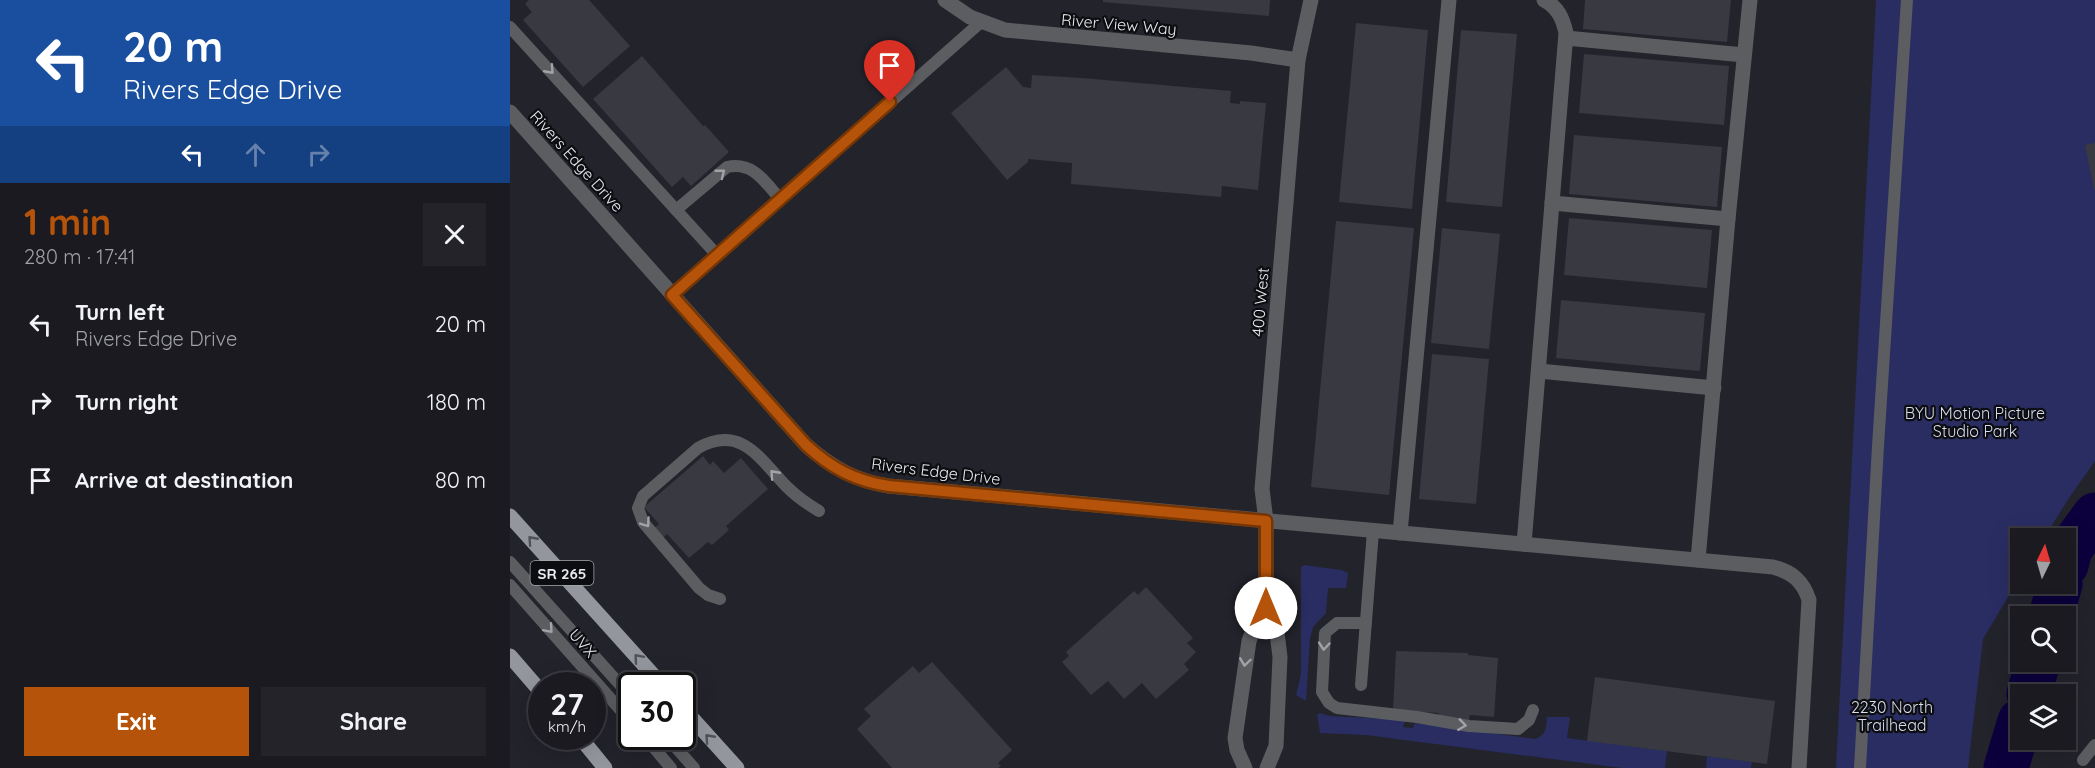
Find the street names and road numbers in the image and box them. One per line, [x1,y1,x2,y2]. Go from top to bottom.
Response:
street label: River View Way [1060,9,1178,39]
street label: Rivers Edge Drive [526,106,628,216]
street label: 400 West [1247,267,1273,337]
street label: Rivers Edge Drive [870,453,1002,489]
road number: SR 265 [530,561,594,585]
street label: UVX [565,624,601,662]

